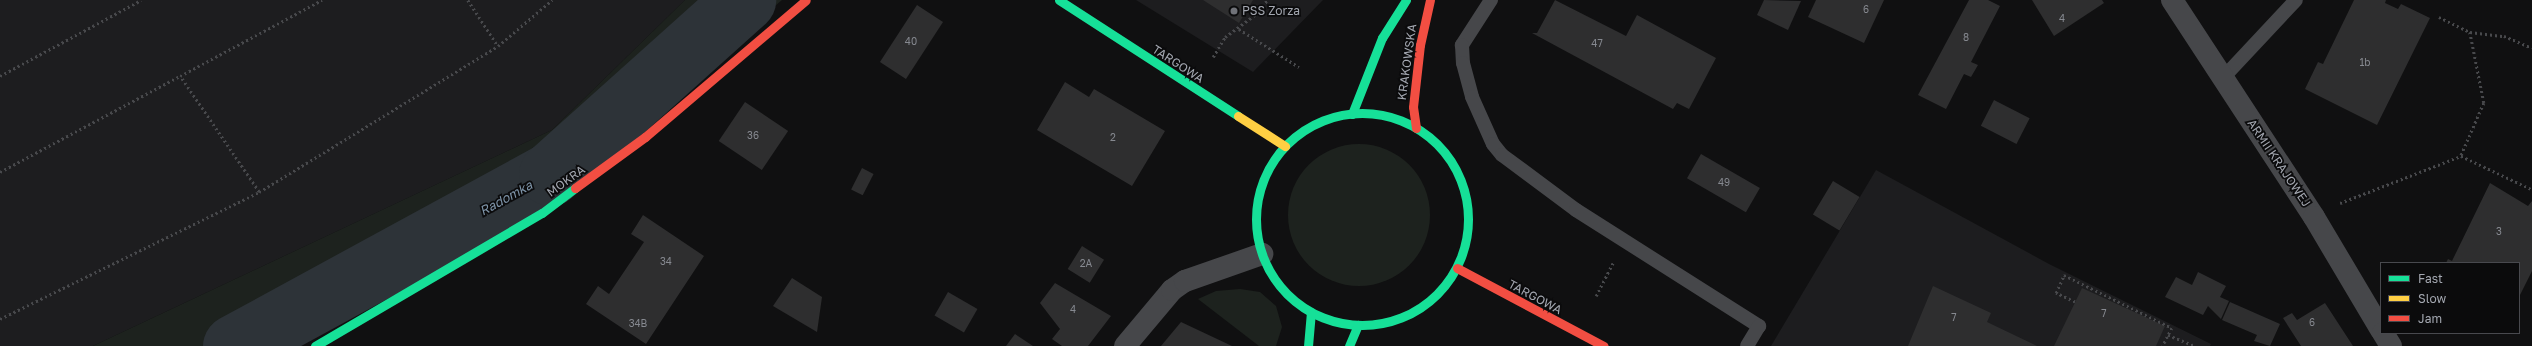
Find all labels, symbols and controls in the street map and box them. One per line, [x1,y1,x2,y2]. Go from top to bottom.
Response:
place label: PSS Zorza [1242,4,1300,18]
house number: 6 [1863,4,1869,16]
marker: PSS Zorza [1229,6,1239,16]
house number: 4 [2059,13,2065,25]
street label: KRAKOWSKA [1395,23,1419,101]
house number: 8 [1963,32,1969,44]
house number: 40 [905,36,917,48]
house number: 47 [1591,38,1603,50]
street label: TARGOWA [1149,42,1207,86]
house number: 1b [2360,57,2370,69]
street label: ARMII KRAJOWEJ [2244,116,2314,210]
house number: 36 [747,130,759,142]
house number: 2 [1110,132,1116,144]
street label: MOKRA [544,162,588,200]
water label: Radomka [477,177,535,219]
house number: 49 [1718,177,1730,189]
house number: 3 [2496,226,2502,238]
house number: 34 [660,256,672,268]
house number: 2A [1080,258,1092,270]
legend [2380,262,2520,334]
text: Fast [2418,271,2443,286]
street label: TARGOWA [1506,277,1564,317]
text: Slow [2418,291,2446,306]
house number: 4 [1070,304,1076,316]
house number: 7 [2101,308,2107,320]
text: Jam [2418,311,2442,326]
house number: 7 [1951,312,1957,324]
house number: 6 [2309,317,2315,329]
house number: 34B [629,318,647,330]

